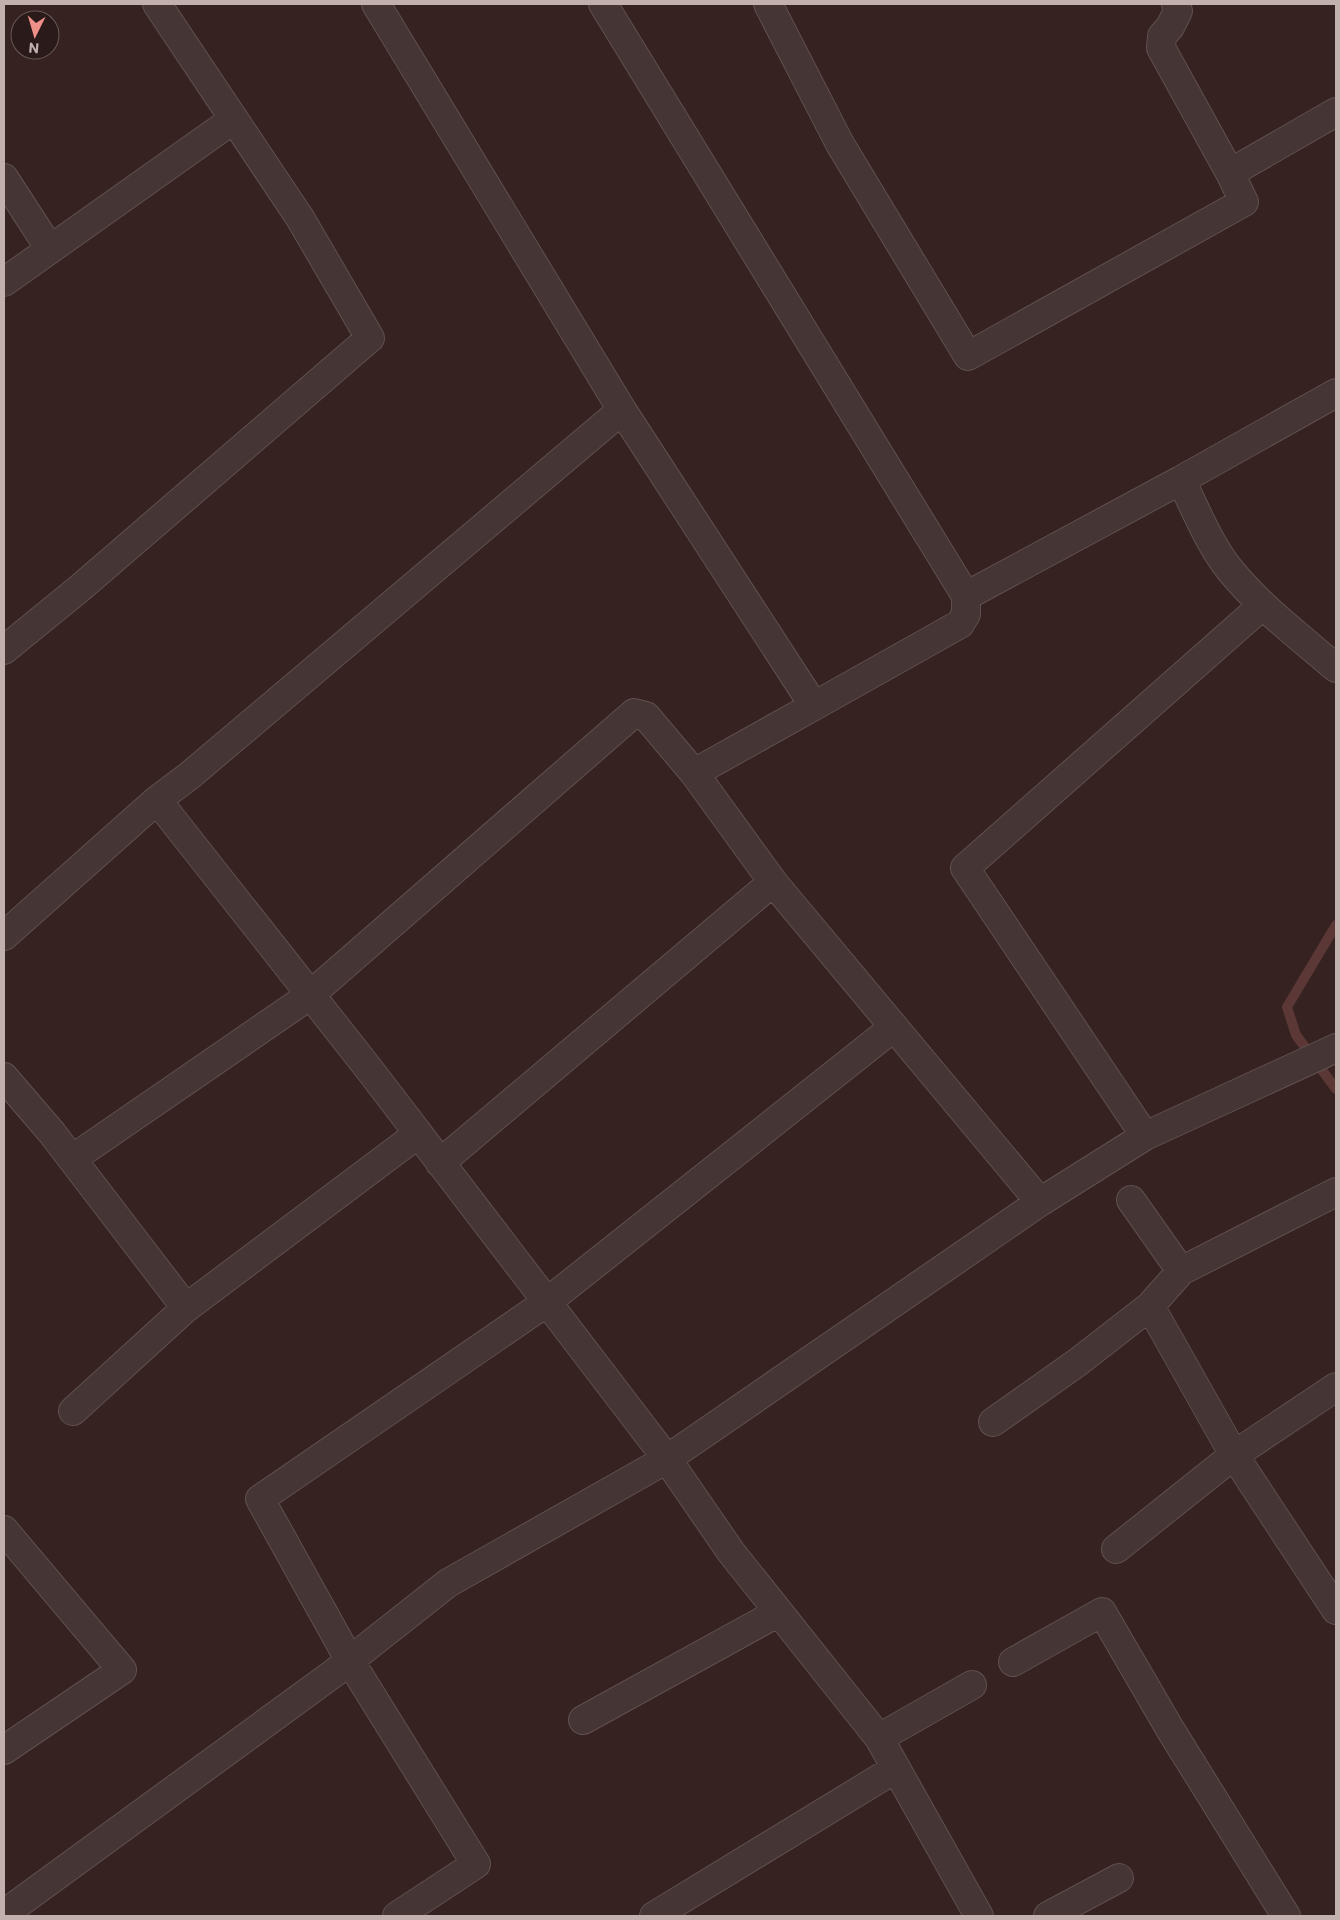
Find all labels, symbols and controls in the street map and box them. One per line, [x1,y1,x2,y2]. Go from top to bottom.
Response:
north arrow [10,10,60,60]
text: N [28,40,40,57]

